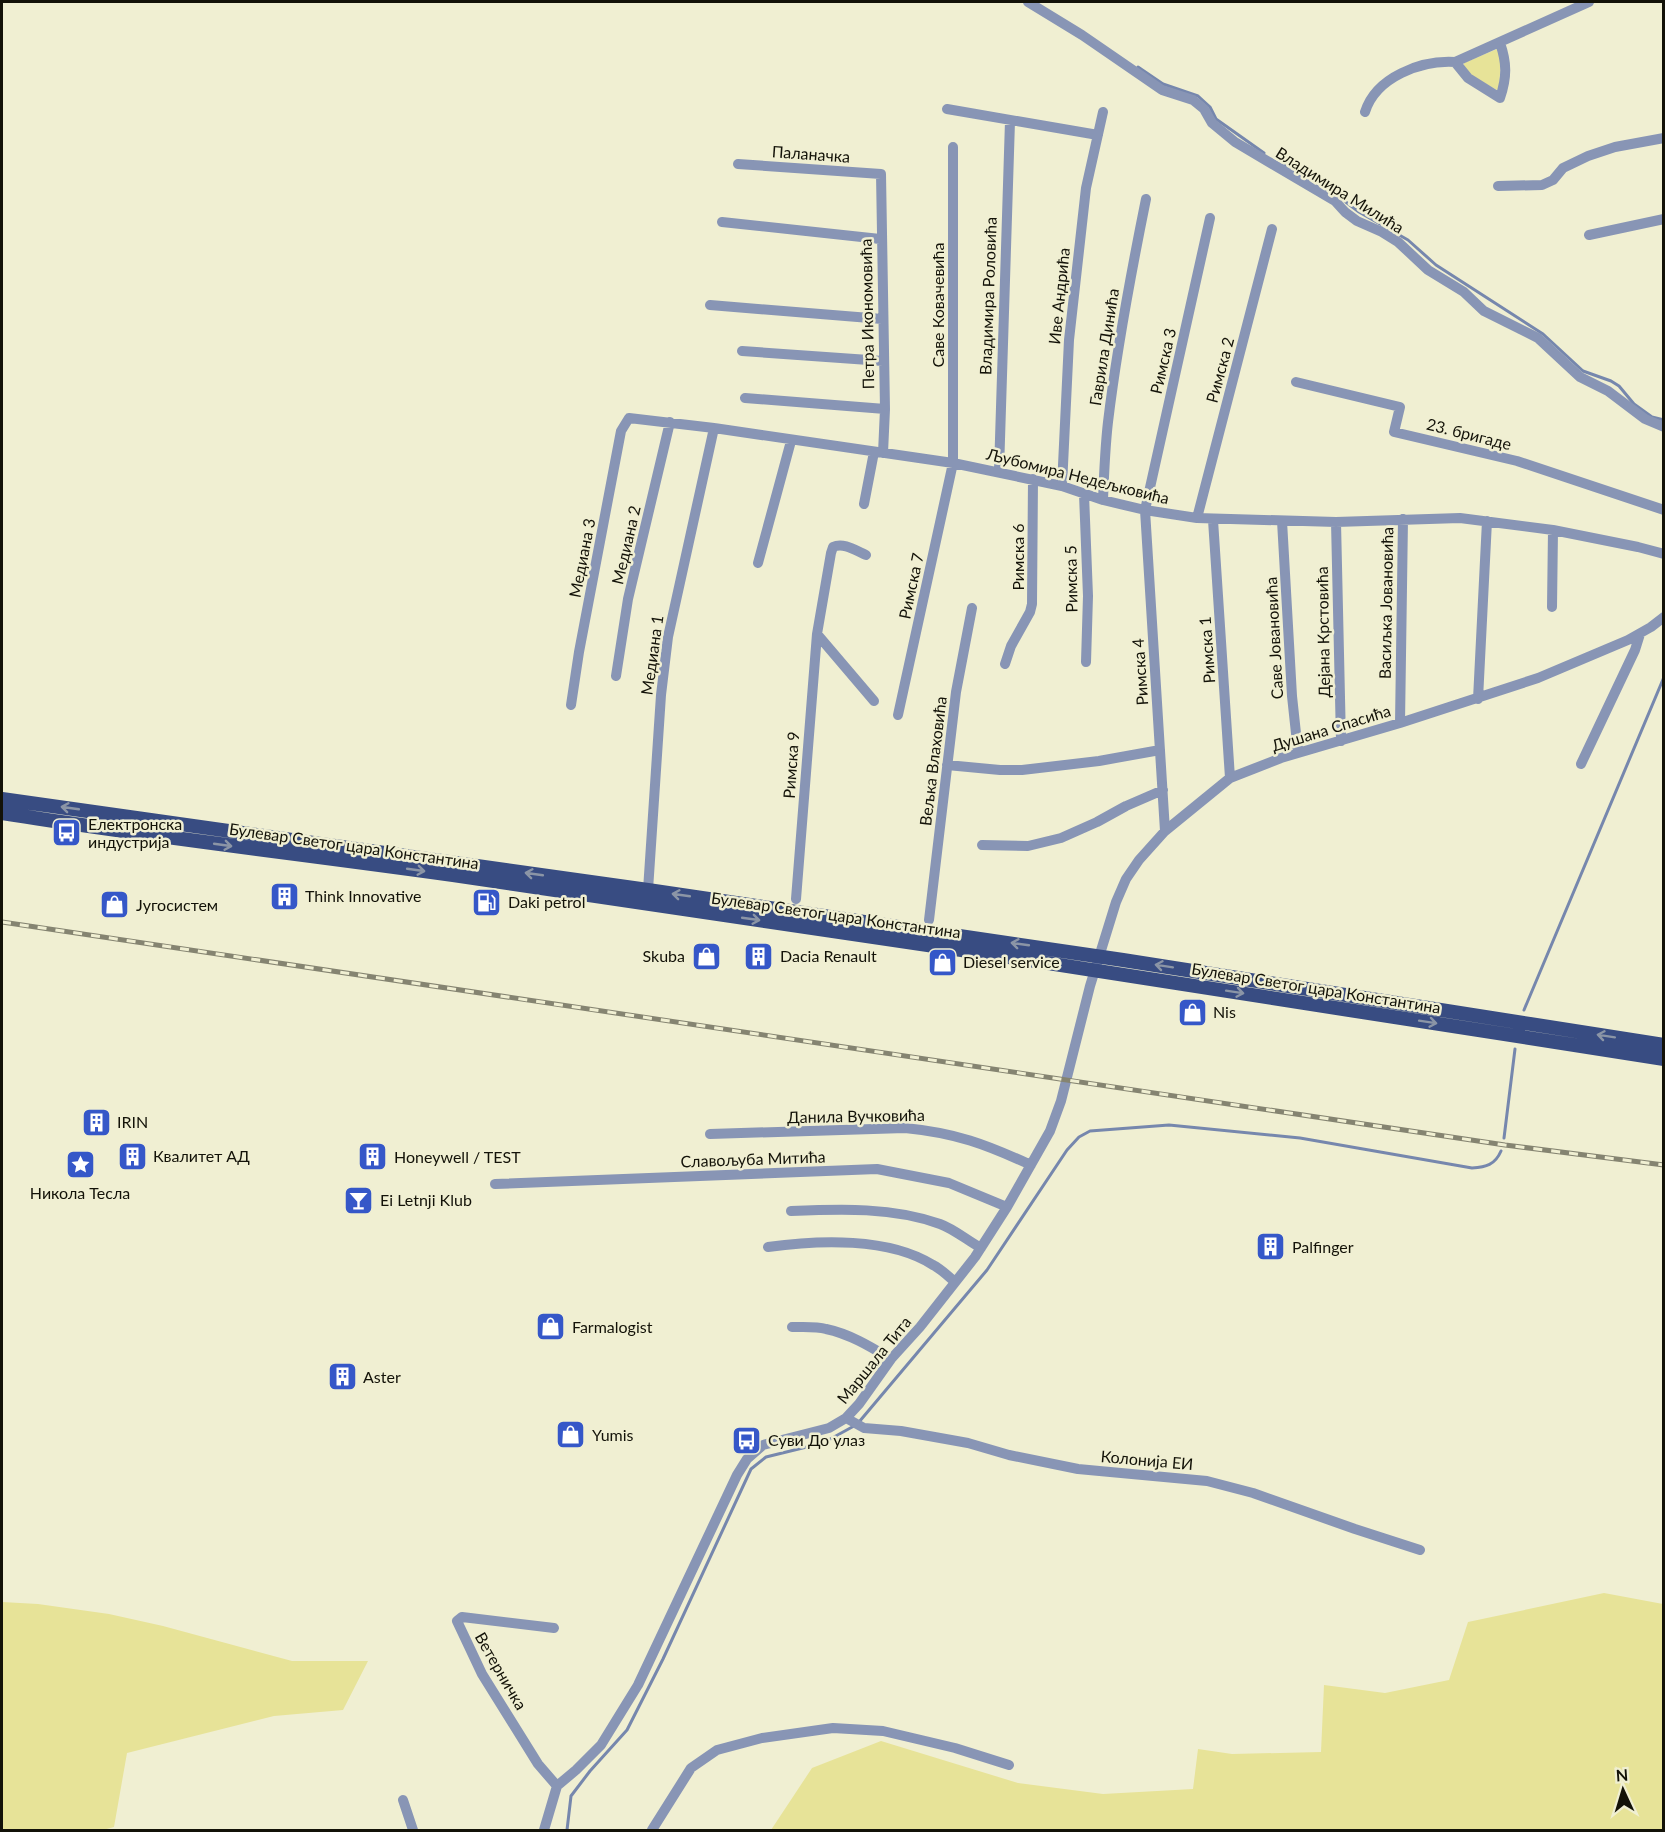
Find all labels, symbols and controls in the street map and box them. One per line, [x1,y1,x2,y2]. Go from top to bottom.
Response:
street label: Паланачка [771,141,851,166]
street label: Владимира Милића [1273,142,1408,237]
street label: Владимира Роловића [975,217,1000,375]
street label: Петра Икономовића [856,239,877,389]
street label: Саве Ковачевића [928,243,947,367]
street label: Иве Андрића [1044,247,1073,345]
street label: Гаврила Динића [1085,287,1122,407]
street label: Римска 3 [1146,326,1179,396]
street label: Римска 2 [1202,335,1237,405]
street label: 23. бригаде [1425,414,1513,453]
street label: Љубомира Недељковића [984,443,1171,507]
street label: Медиана 2 [607,504,644,586]
street label: Медиана 3 [565,517,599,599]
street label: Римска 6 [1008,523,1027,591]
street label: Васиљка Јовановића [1375,527,1396,679]
street label: Римска 5 [1060,545,1081,613]
street label: Римска 7 [894,551,927,621]
street label: Дејана Крстовића [1312,566,1333,698]
street label: Саве Јовановића [1261,576,1286,700]
street label: Медиана 1 [637,614,667,696]
street label: Римска 1 [1195,616,1218,684]
street label: Римска 4 [1128,638,1151,706]
street label: Вељка Влаховића [915,695,950,827]
street label: Душана Спасића [1269,700,1393,755]
street label: Римска 9 [779,731,802,799]
one-way arrow [61,803,81,814]
place label: Електронска индустрија [88,814,182,851]
bus stop icon: Електронска индустрија [51,817,83,849]
street label: Булевар Светог цара Константина [228,819,480,872]
one-way arrow [213,839,232,850]
one-way arrow [406,865,426,876]
one-way arrow [524,868,544,879]
building icon: Think Innovative [268,880,300,912]
place label: Think Innovative [305,886,422,905]
fuel station icon: Daki petrol [471,886,503,918]
street label: Булевар Светог цара Константина [710,888,962,941]
shop icon: Југосистем [99,889,131,921]
one-way arrow [672,889,692,900]
place label: Daki petrol [508,892,585,911]
place label: Југосистем [136,895,218,914]
one-way arrow [741,913,760,924]
one-way arrow [1010,939,1030,950]
shop icon: Skuba [690,940,722,972]
building icon: Dacia Renault [743,940,775,972]
place label: Skuba [642,946,685,965]
place label: Dacia Renault [780,946,877,965]
shop icon: Diesel service [926,946,958,978]
place label: Diesel service [963,952,1060,971]
street label: Булевар Светог цара Константина [1190,958,1442,1017]
one-way arrow [1155,961,1175,972]
one-way arrow [1225,987,1244,998]
shop icon: Nis [1176,996,1208,1028]
place label: Nis [1213,1002,1236,1021]
one-way arrow [1417,1017,1437,1028]
one-way arrow [1596,1030,1616,1041]
street label: Данила Вучковића [787,1105,925,1126]
building icon: IRIN [80,1106,112,1138]
place label: IRIN [117,1112,148,1131]
building icon: Квалитет АД [116,1140,148,1172]
building icon: Honeywell / TEST [357,1141,389,1173]
place label: Квалитет АД [153,1146,250,1165]
street label: Славољуба Митића [680,1146,826,1171]
place label: Honeywell / TEST [394,1147,521,1166]
place icon: Никола Тесла [64,1149,96,1181]
place label: Никола Тесла [30,1183,130,1202]
bar icon: Ei Letnji Klub [343,1184,375,1216]
place label: Ei Letnji Klub [380,1190,472,1209]
building icon: Palfinger [1255,1231,1287,1263]
place label: Palfinger [1292,1237,1354,1256]
shop icon: Farmalogist [535,1311,567,1343]
street label: Маршала Тита [833,1312,915,1407]
place label: Farmalogist [572,1317,653,1336]
building icon: Aster [326,1361,358,1393]
place label: Aster [363,1367,401,1386]
shop icon: Yumis [555,1419,587,1451]
bus stop icon: Суви До улаз [731,1424,763,1456]
place label: Yumis [592,1425,634,1444]
place label: Суви До улаз [768,1430,865,1449]
street label: Колонија ЕИ [1100,1446,1194,1473]
street label: Ветерничка [472,1629,531,1713]
north arrow [1593,1760,1653,1820]
text: N [1615,1765,1629,1784]

